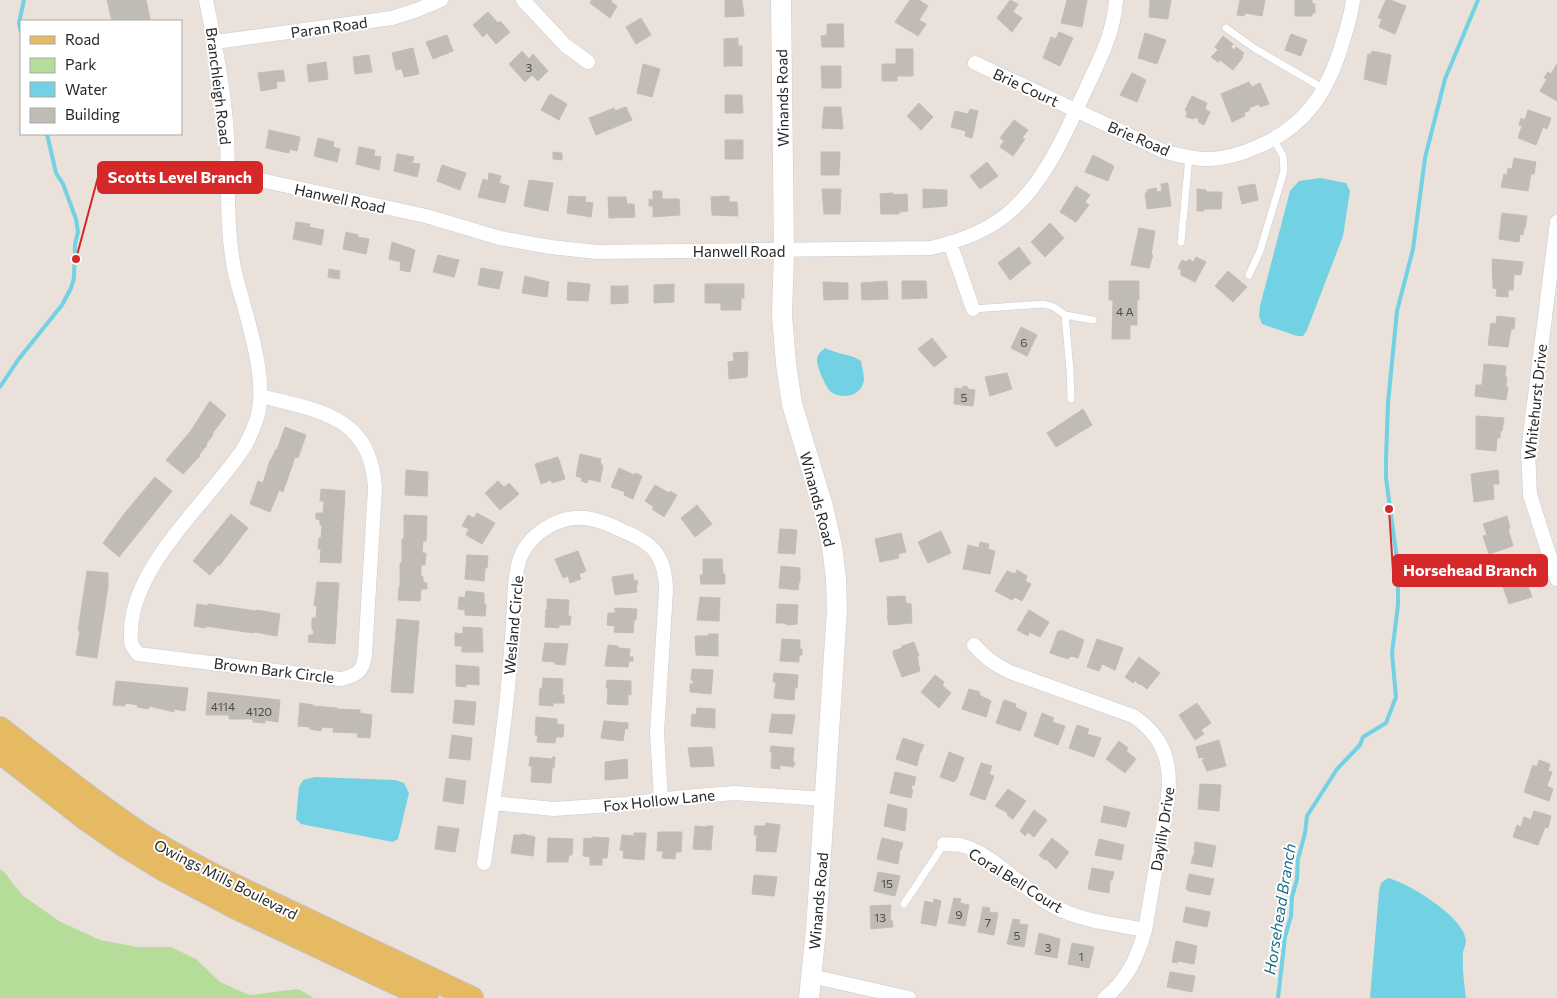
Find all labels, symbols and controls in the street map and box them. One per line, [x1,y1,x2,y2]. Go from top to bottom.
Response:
street label: Paran Road [289,13,369,41]
legend [20,20,182,135]
street label: Branchleigh Road [203,26,235,146]
text: Road [65,30,100,48]
street label: Winands Road [772,49,792,147]
text: Park [65,55,96,73]
house number: 3 [526,60,533,74]
street label: Brie Court [990,64,1062,110]
text: Water [65,80,107,98]
text: Building [65,105,120,123]
street label: Brie Road [1105,117,1173,159]
callout: Scotts Level Branch [98,162,262,193]
text: Scotts Level Branch [108,167,252,186]
street label: Hanwell Road [293,180,387,216]
street label: Hanwell Road [693,242,785,260]
house number: 4 A [1116,304,1134,318]
house number: 6 [1020,335,1028,349]
street label: Whitehurst Drive [1520,343,1550,461]
house number: 5 [961,390,968,404]
street label: Winands Road [797,450,839,548]
callout: Horsehead Branch [1393,555,1547,586]
text: Horsehead Branch [1403,560,1537,579]
street label: Wesland Circle [500,574,526,675]
street label: Brown Bark Circle [213,654,335,686]
house number: 4114 [211,699,235,713]
house number: 4120 [246,704,272,718]
street label: Fox Hollow Lane [602,785,716,815]
street label: Daylily Drive [1146,786,1178,872]
street label: Owings Mills Boulevard [151,835,301,923]
water label: Horsehead Branch [1259,842,1299,976]
street label: Coral Bell Court [966,844,1066,916]
street label: Winands Road [805,852,831,950]
house number: 15 [881,876,893,890]
house number: 9 [955,907,963,921]
house number: 13 [874,910,886,924]
house number: 7 [985,915,991,929]
house number: 5 [1014,928,1021,942]
house number: 3 [1045,940,1052,954]
house number: 1 [1078,949,1084,963]

